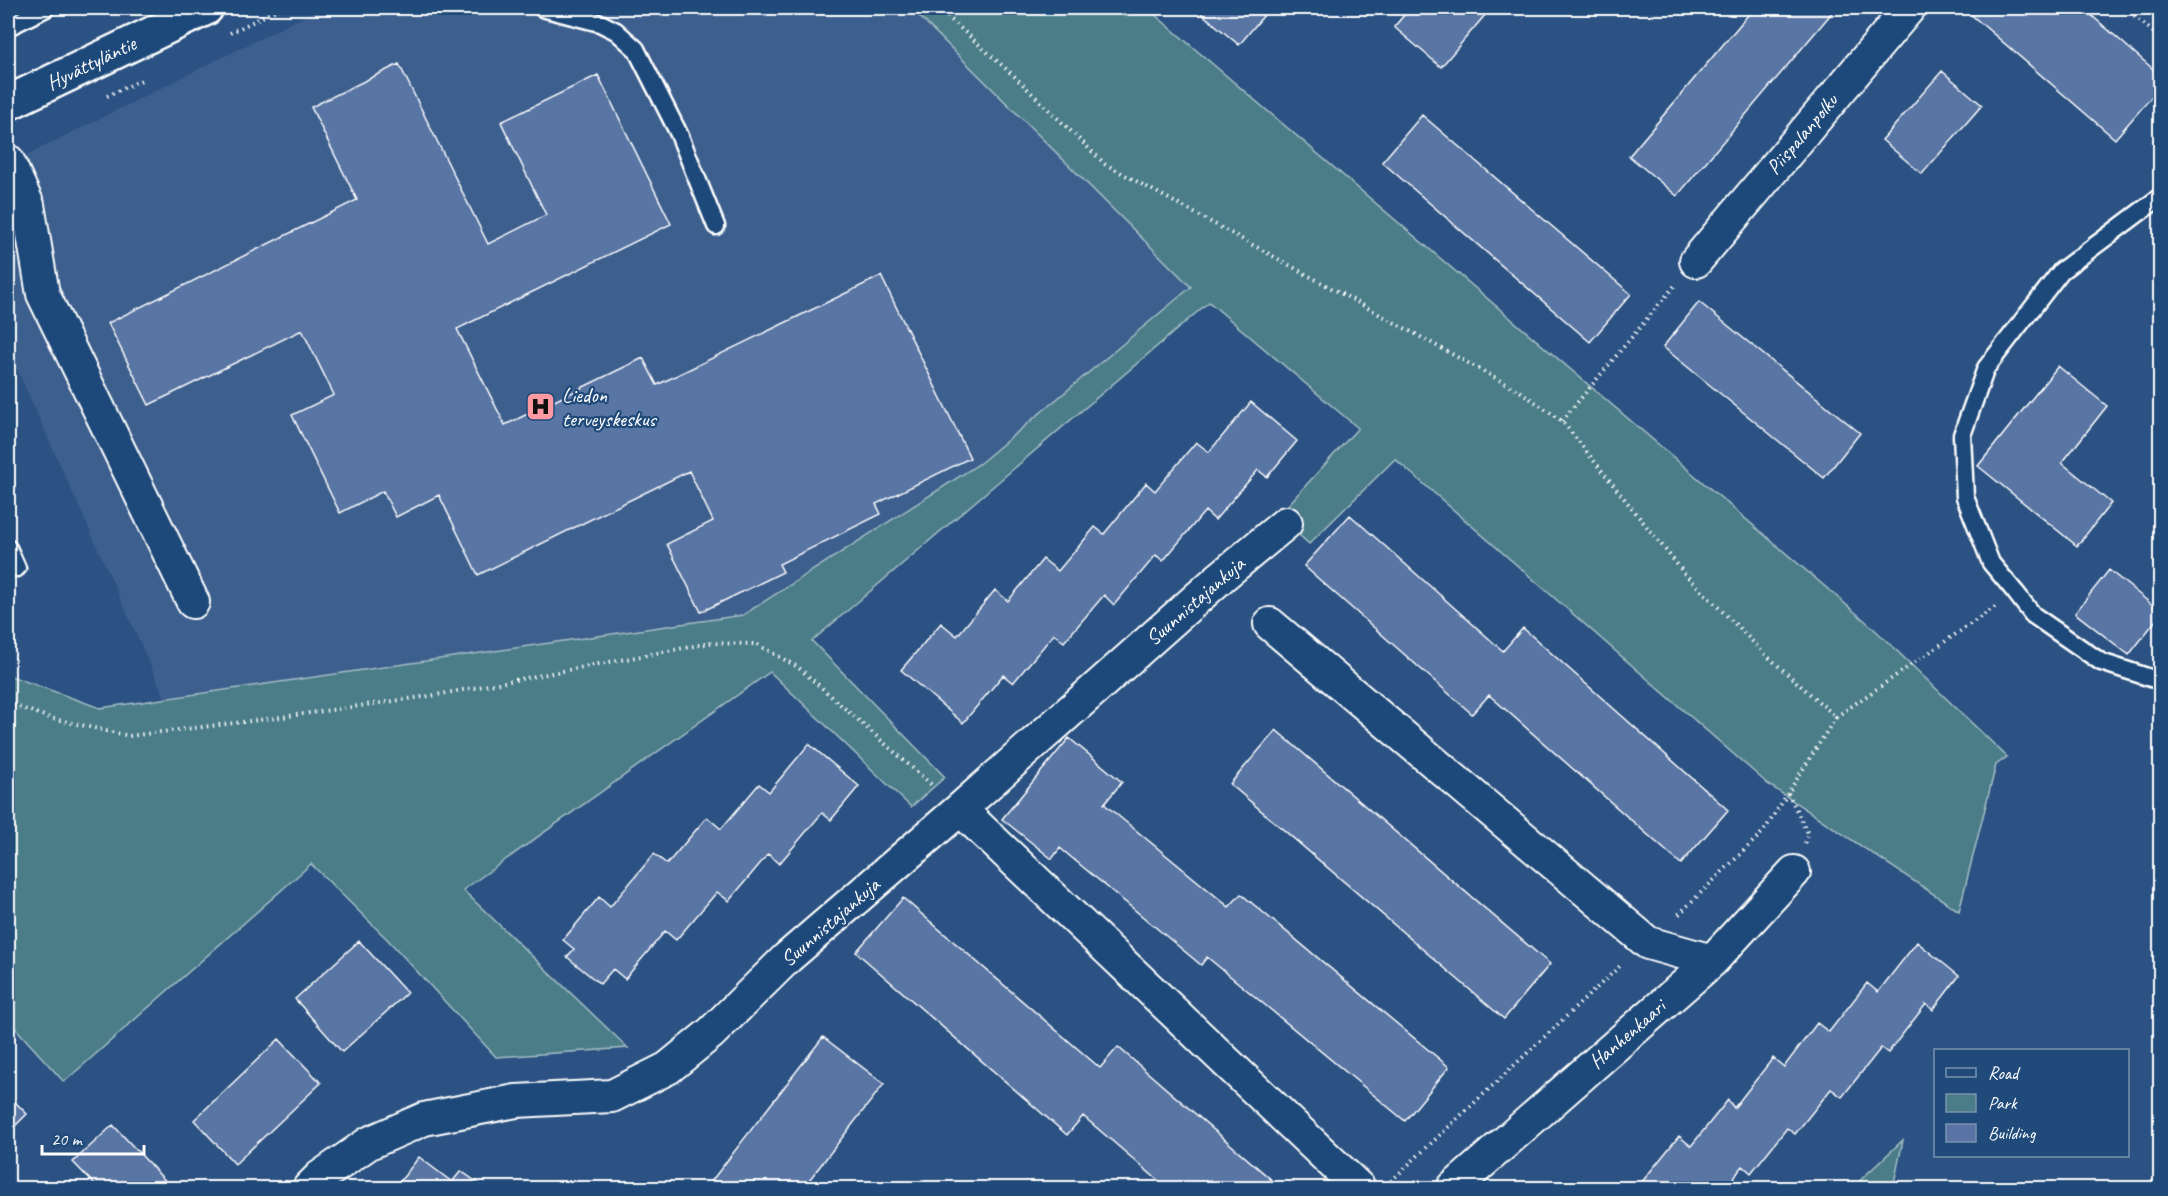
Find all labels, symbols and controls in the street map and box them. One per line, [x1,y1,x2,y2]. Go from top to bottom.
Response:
street label: Hyvättyläntie [42,30,141,96]
street label: Piispalanpolku [1761,87,1844,180]
place label: Liedon terveyskeskus [562,382,658,432]
hospital icon: Liedon terveyskeskus [525,391,557,423]
street label: Suunnistajankuja [1140,550,1251,651]
street label: Suunnistajankuja [775,871,886,972]
street label: Hanhenkaari [1583,992,1673,1074]
legend [1934,1049,2129,1157]
text: Road [1988,1062,2021,1084]
text: Park [1988,1092,2018,1114]
scale bar [42,1118,144,1156]
text: Building [1988,1122,2037,1144]
text: 20 m [51,1128,84,1150]

